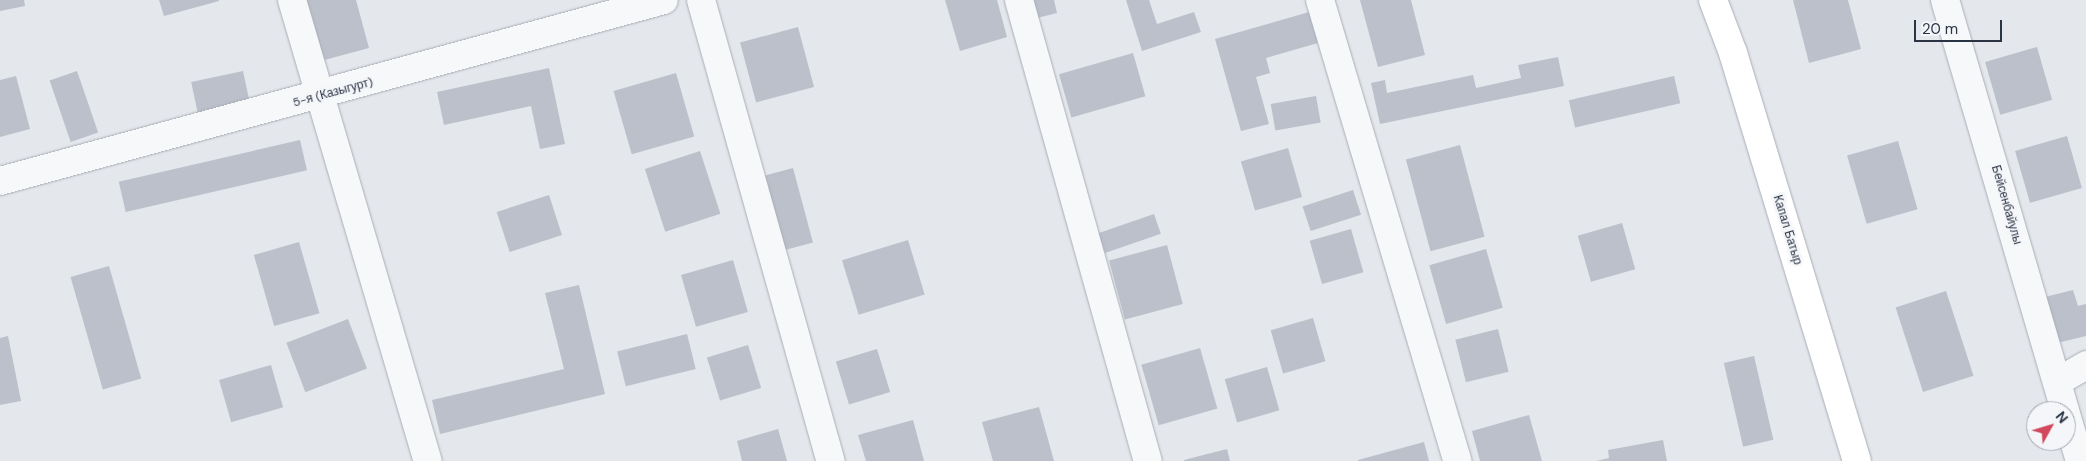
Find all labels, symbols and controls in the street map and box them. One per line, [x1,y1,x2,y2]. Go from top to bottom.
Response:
scale bar [1916,10,2004,42]
text: 20 m [1922,19,1958,39]
street label: 5-я (Казыгурт) [291,75,375,111]
street label: Бейсенбайулы [1988,164,2024,246]
street label: Капал Батыр [1770,193,1804,267]
north arrow [2026,401,2076,451]
text: N [2052,408,2072,427]

